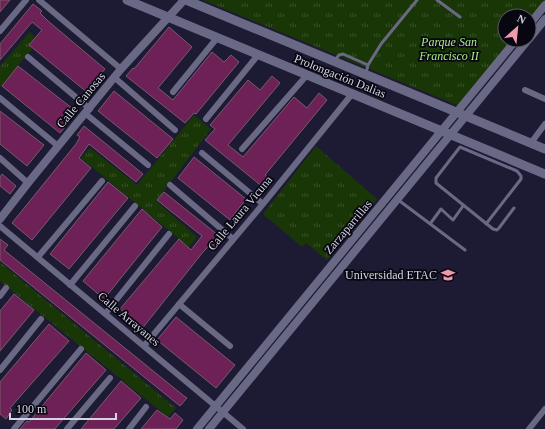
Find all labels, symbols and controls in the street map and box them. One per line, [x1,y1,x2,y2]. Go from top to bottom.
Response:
north arrow [497,8,537,48]
text: N [515,12,528,26]
park label: Parque San Francisco II [418,35,480,63]
street label: Prolongación Dalias [292,51,388,101]
street label: Calle Canosas [54,69,109,131]
street label: Calle Laura Vicuna [205,172,276,253]
street label: Zarzaparrillas [321,197,375,257]
school or university icon: Universidad ETAC [440,267,456,283]
place label: Universidad ETAC [345,268,437,282]
street label: Calle Arrayanes [95,289,163,349]
scale bar [10,395,116,421]
text: 100 m [16,402,47,416]

